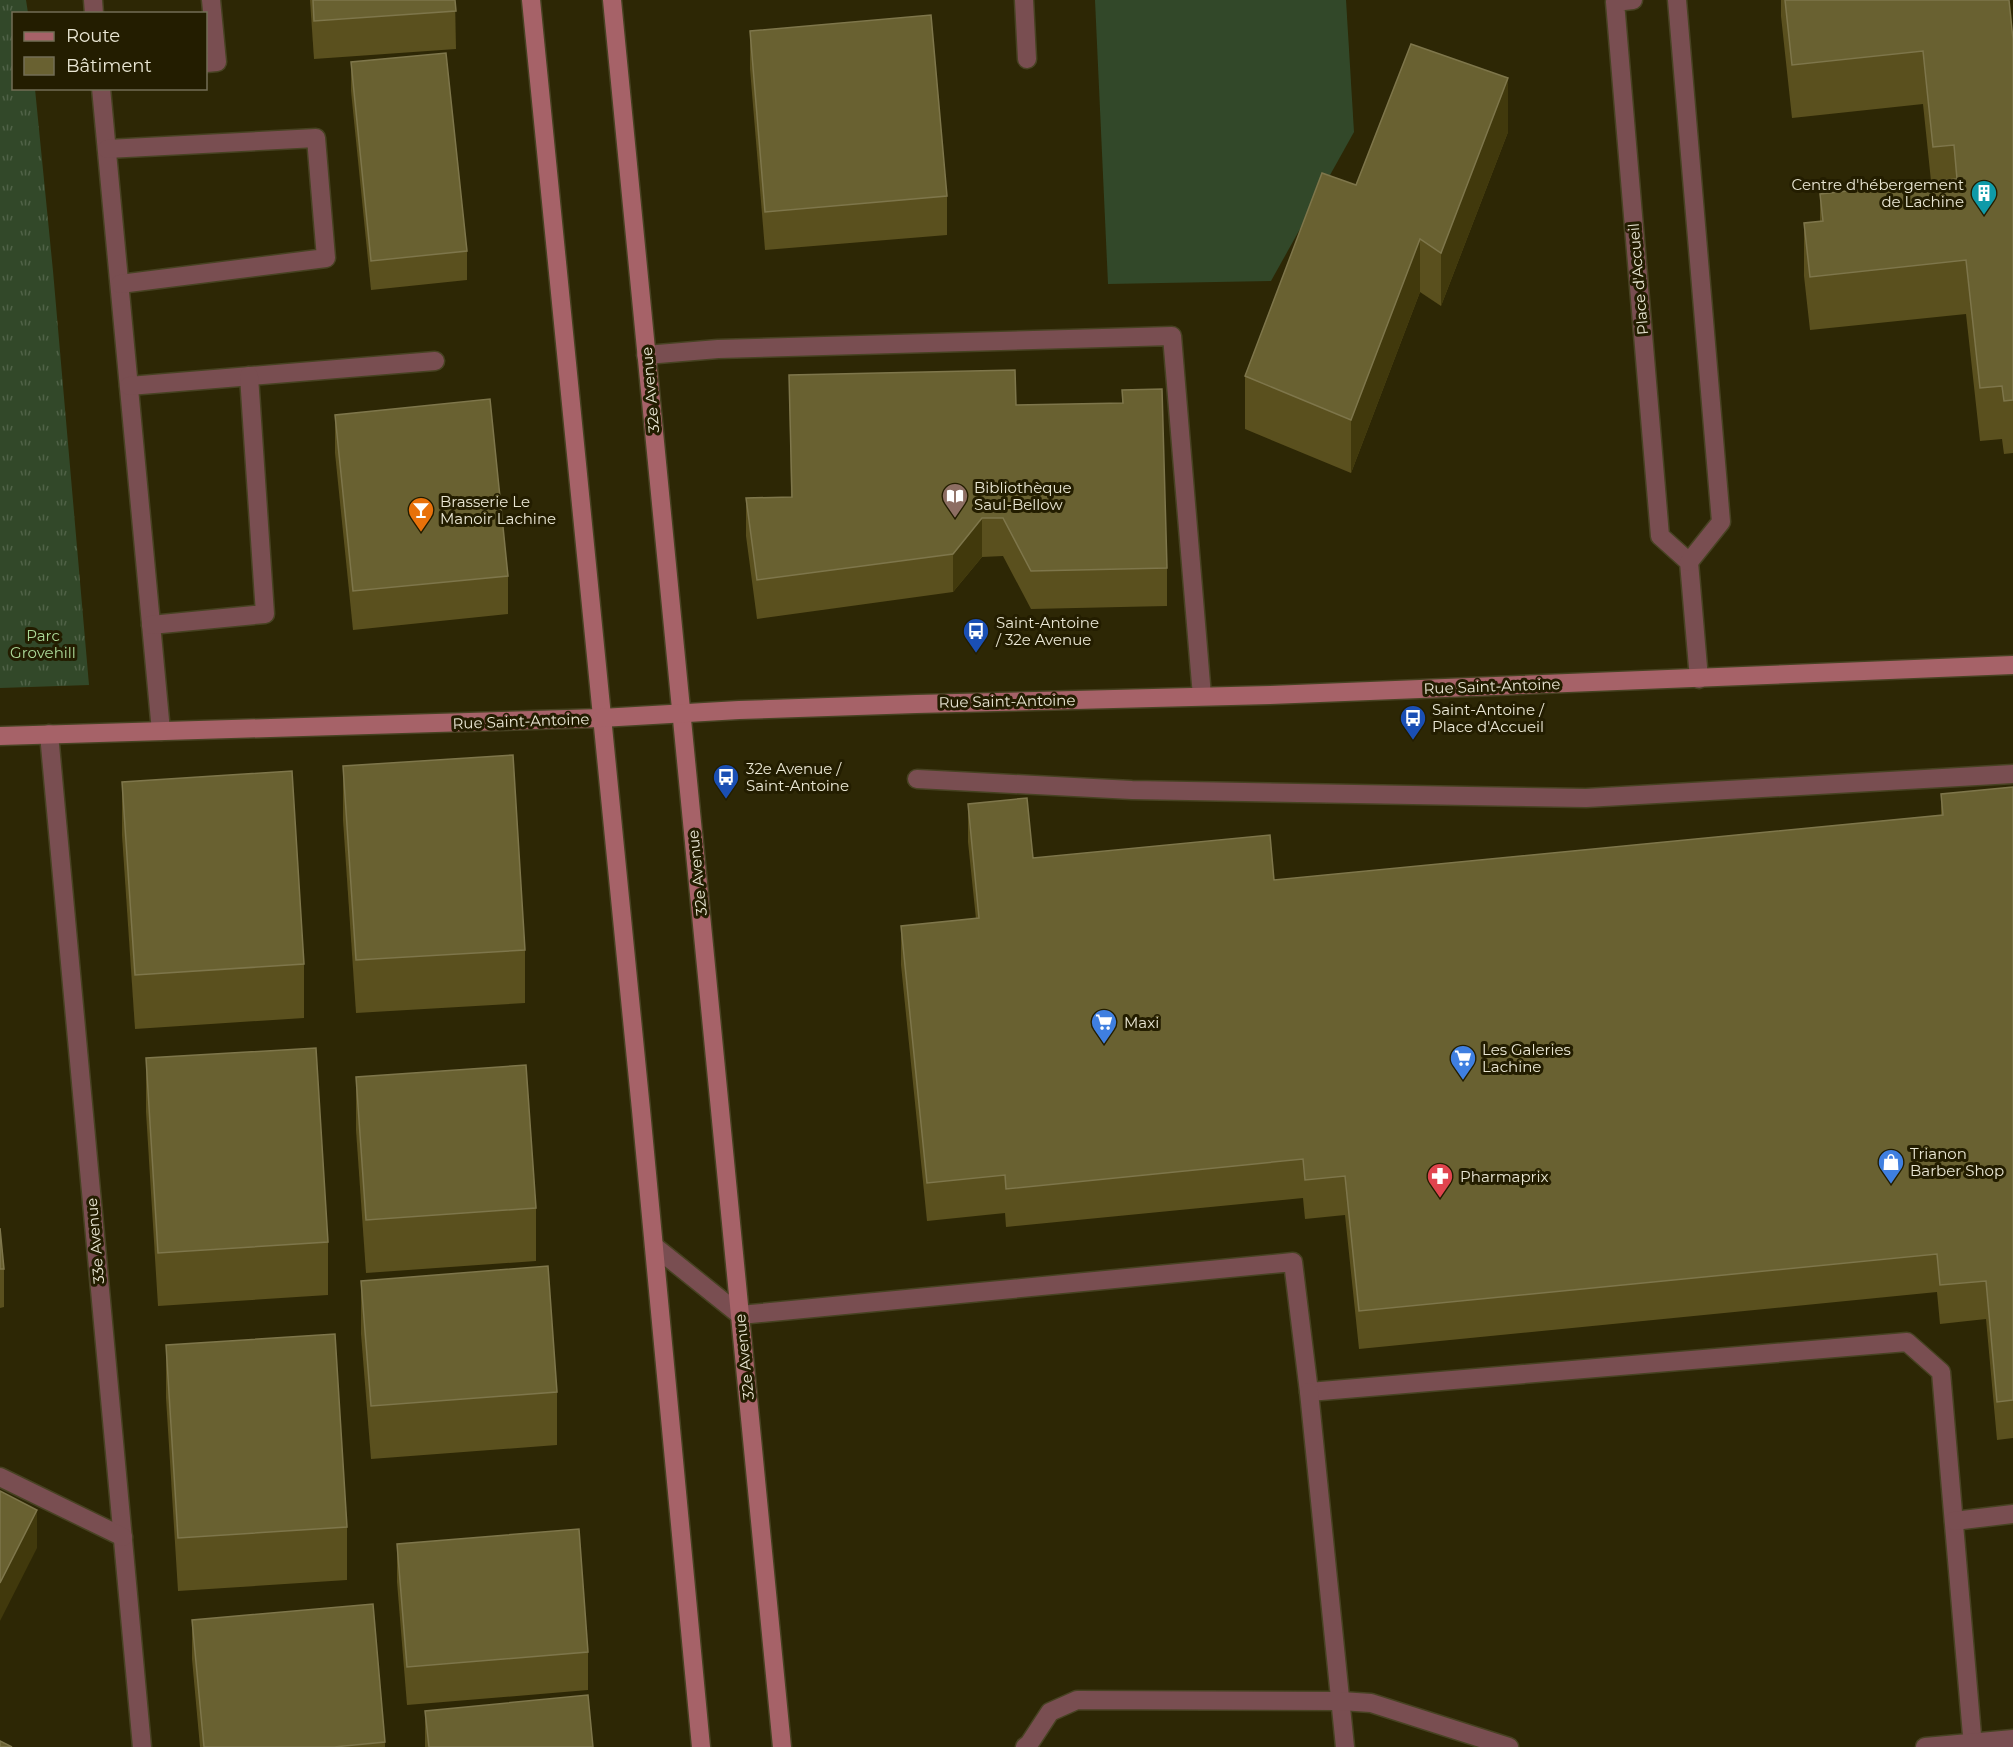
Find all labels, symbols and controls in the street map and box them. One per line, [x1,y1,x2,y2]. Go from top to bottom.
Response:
legend [12,12,207,90]
text: Route [66,25,120,47]
text: Bâtiment [66,55,152,77]
place label: Centre d'hébergement de Lachine [1792,175,1964,211]
building icon: Centre d'hébergement de Lachine [1969,178,1999,216]
street label: Place d'Accueil [1624,222,1652,336]
street label: 32e Avenue [637,346,663,434]
place label: Bibliothèque Saul-Bellow [974,478,1072,514]
library icon: Bibliothèque Saul-Bellow [940,481,970,519]
place label: Brasserie Le Manoir Lachine [440,492,556,528]
bar icon: Brasserie Le Manoir Lachine [406,495,436,533]
place label: Saint-Antoine / 32e Avenue [995,613,1099,649]
bus stop icon: Saint-Antoine / 32e Avenue [961,616,991,654]
park label: Parc Grovehill [10,626,76,662]
street label: Rue Saint-Antoine [1423,674,1561,698]
street label: Rue Saint-Antoine [938,690,1076,712]
place label: Saint-Antoine / Place d'Accueil [1432,700,1545,736]
bus stop icon: Saint-Antoine / Place d'Accueil [1398,703,1428,741]
street label: Rue Saint-Antoine [452,709,590,733]
place label: 32e Avenue / Saint-Antoine [746,759,849,795]
bus stop icon: 32e Avenue / Saint-Antoine [711,762,741,800]
street label: 32e Avenue [683,829,711,917]
supermarket icon: Maxi [1089,1007,1119,1045]
place label: Maxi [1124,1013,1159,1032]
place label: Les Galeries Lachine [1482,1040,1571,1076]
supermarket icon: Les Galeries Lachine [1448,1043,1478,1081]
place label: Trianon Barber Shop [1910,1144,2004,1180]
shop icon: Trianon Barber Shop [1876,1147,1906,1185]
pharmacy icon: Pharmaprix [1425,1161,1455,1199]
place label: Pharmaprix [1460,1167,1549,1186]
street label: 33e Avenue [82,1197,108,1285]
street label: 32e Avenue [730,1313,758,1401]

